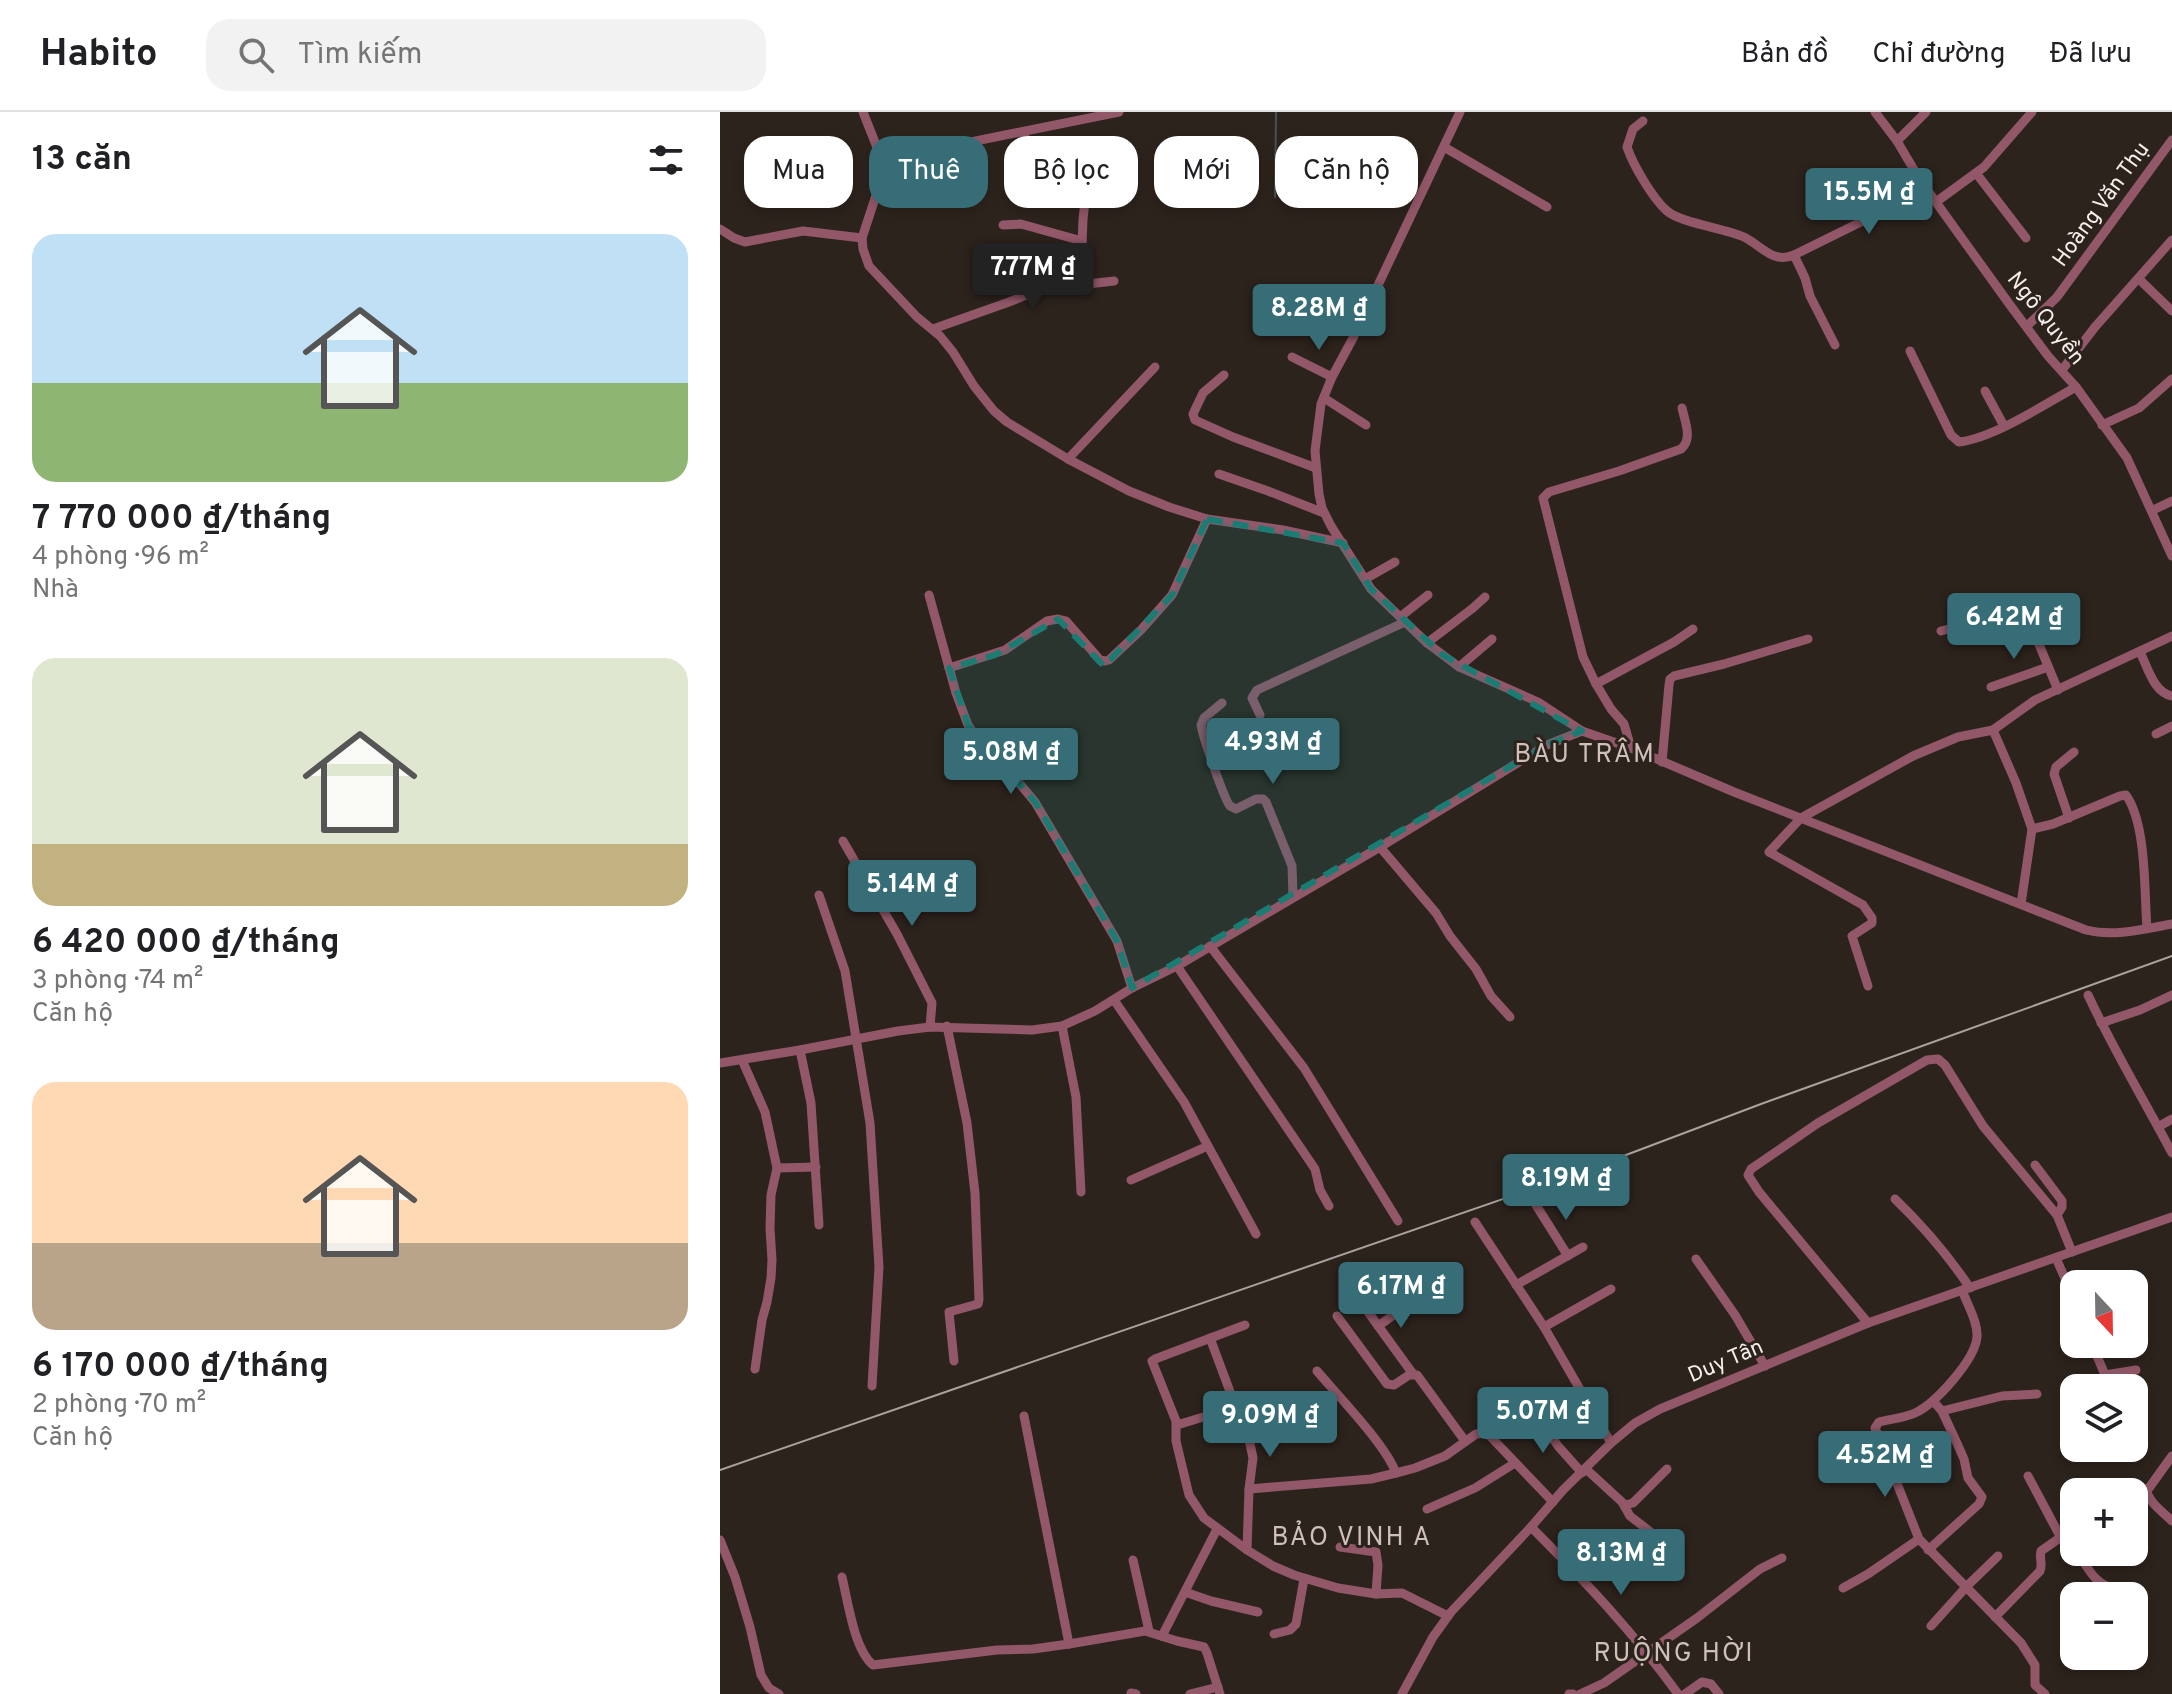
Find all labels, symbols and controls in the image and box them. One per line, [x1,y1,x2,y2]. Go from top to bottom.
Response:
search box [206,19,766,91]
text: Habito [40,31,158,80]
icon: search [234,33,278,77]
text: Tìm kiếm [298,37,422,74]
text: Bản đồ [1741,37,1828,73]
text: Chỉ đường [1872,37,2006,73]
text: Đã lưu [2050,37,2132,73]
chip: Mua [744,136,853,208]
chip: Thuê [869,136,988,208]
chip: Bộ lọc [1004,136,1138,208]
chip: Mới [1154,136,1259,208]
chip: Căn hộ [1275,136,1418,208]
street label: Hoàng Văn Thụ [2048,137,2156,273]
icon: filters [644,138,688,182]
text: 13 căn [32,139,132,182]
pin: 15.5M ₫ [1795,168,1943,236]
text: 15.5M ₫ [1823,177,1915,210]
pin: 7.77M ₫ [959,243,1107,311]
text: 7.77M ₫ [990,252,1076,285]
street label: Ngô Quyền [2000,266,2091,371]
pin: 8.28M ₫ [1245,284,1393,352]
icon: home [288,286,432,430]
text: 8.28M ₫ [1271,293,1367,326]
text: 7 770 000 ₫/tháng [32,498,331,541]
text: 4 phòng · 96 m² [32,541,209,574]
text: Nhà [32,574,79,607]
pin: 6.42M ₫ [1940,593,2088,661]
text: 6.42M ₫ [1965,602,2063,635]
icon: home [288,710,432,854]
pin: 4.93M ₫ [1199,718,1347,786]
text: 4.93M ₫ [1225,727,1321,760]
pin: 5.08M ₫ [937,728,1085,796]
text: 5.08M ₫ [962,737,1060,770]
district label: BÀU TRÂM [1514,737,1656,772]
pin: 5.14M ₫ [838,860,986,928]
text: 5.14M ₫ [866,869,958,902]
text: 6 420 000 ₫/tháng [32,922,340,965]
text: 3 phòng · 74 m² [32,965,204,998]
text: Căn hộ [32,998,113,1031]
icon: home [288,1134,432,1278]
pin: 8.19M ₫ [1492,1154,1640,1222]
text: 8.19M ₫ [1520,1163,1612,1196]
pin: 6.17M ₫ [1327,1262,1475,1330]
north arrow [2060,1270,2148,1358]
map controls [2060,1270,2148,1670]
text: 6.17M ₫ [1356,1271,1446,1304]
street label: Duy Tân [1684,1334,1768,1390]
text: 6 170 000 ₫/tháng [32,1346,329,1389]
button: layers [2060,1374,2148,1462]
pin: 5.07M ₫ [1469,1387,1617,1455]
text: 2 phòng · 70 m² [32,1389,206,1422]
pin: 9.09M ₫ [1196,1391,1344,1459]
text: 5.07M ₫ [1495,1396,1591,1429]
text: 9.09M ₫ [1221,1400,1319,1433]
text: Căn hộ [32,1422,113,1455]
pin: 4.52M ₫ [1811,1431,1959,1499]
text: 4.52M ₫ [1836,1440,1934,1473]
button: + [2060,1478,2148,1566]
district label: BẢO VINH A [1272,1520,1432,1555]
pin: 8.13M ₫ [1547,1529,1695,1597]
text: 8.13M ₫ [1576,1538,1666,1571]
button: − [2060,1582,2148,1670]
district label: RUỘNG HỜI [1594,1636,1755,1671]

